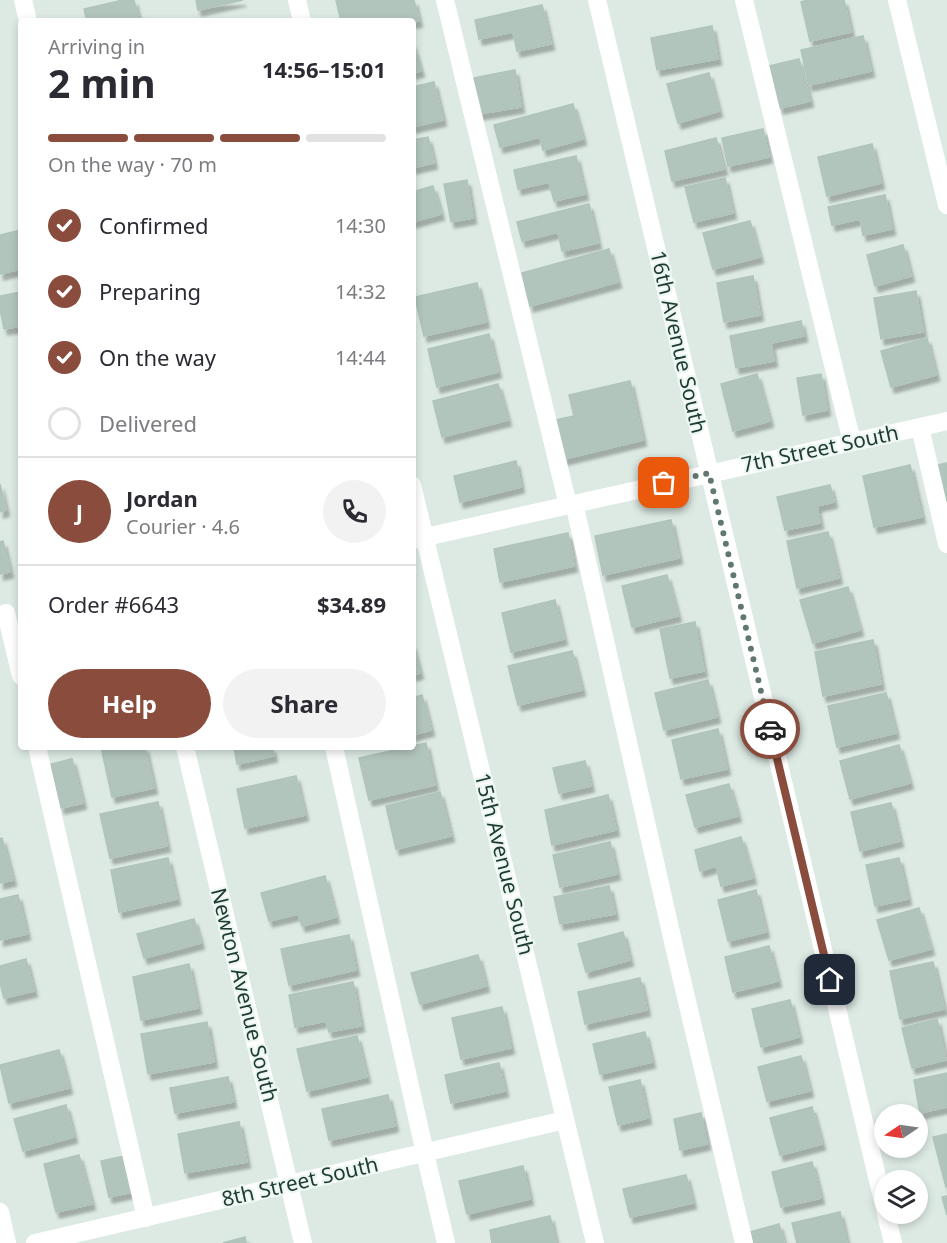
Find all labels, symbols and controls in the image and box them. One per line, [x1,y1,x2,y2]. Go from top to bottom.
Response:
text: Arriving in [48,33,145,60]
text: 14:56–15:01 [262,54,386,84]
text: 2 min [48,56,155,109]
text: On the way · 70 m [48,151,217,178]
icon: check [48,209,81,242]
text: Confirmed [99,210,209,240]
text: 14:30 [335,212,386,239]
street label: 16th Avenue South [644,248,714,436]
icon: check [48,275,81,308]
text: Preparing [99,276,201,306]
text: 14:32 [335,278,386,305]
icon: check [48,341,81,374]
text: On the way [99,342,216,372]
text: 14:44 [335,344,386,371]
text: Delivered [99,408,197,438]
street label: 7th Street South [739,418,901,478]
pin [638,457,689,508]
icon: bag [647,466,680,499]
button: phone [323,480,386,543]
text: Jordan [126,483,198,513]
text: J [76,496,83,526]
text: Courier · 4.6 [126,513,240,540]
text: Order #6643 [48,589,179,619]
text: $34.89 [317,589,386,619]
button: Help [48,669,211,738]
button: Share [223,669,386,738]
courier [740,699,800,759]
icon: car [754,713,787,746]
street label: 15th Avenue South [469,770,541,958]
street label: Newton Avenue South [205,885,285,1105]
pin [804,954,855,1005]
icon: home [813,963,846,996]
north arrow [874,1104,928,1158]
map controls [874,1104,928,1224]
street label: 8th Street South [219,1149,381,1213]
button: layers [874,1170,928,1224]

